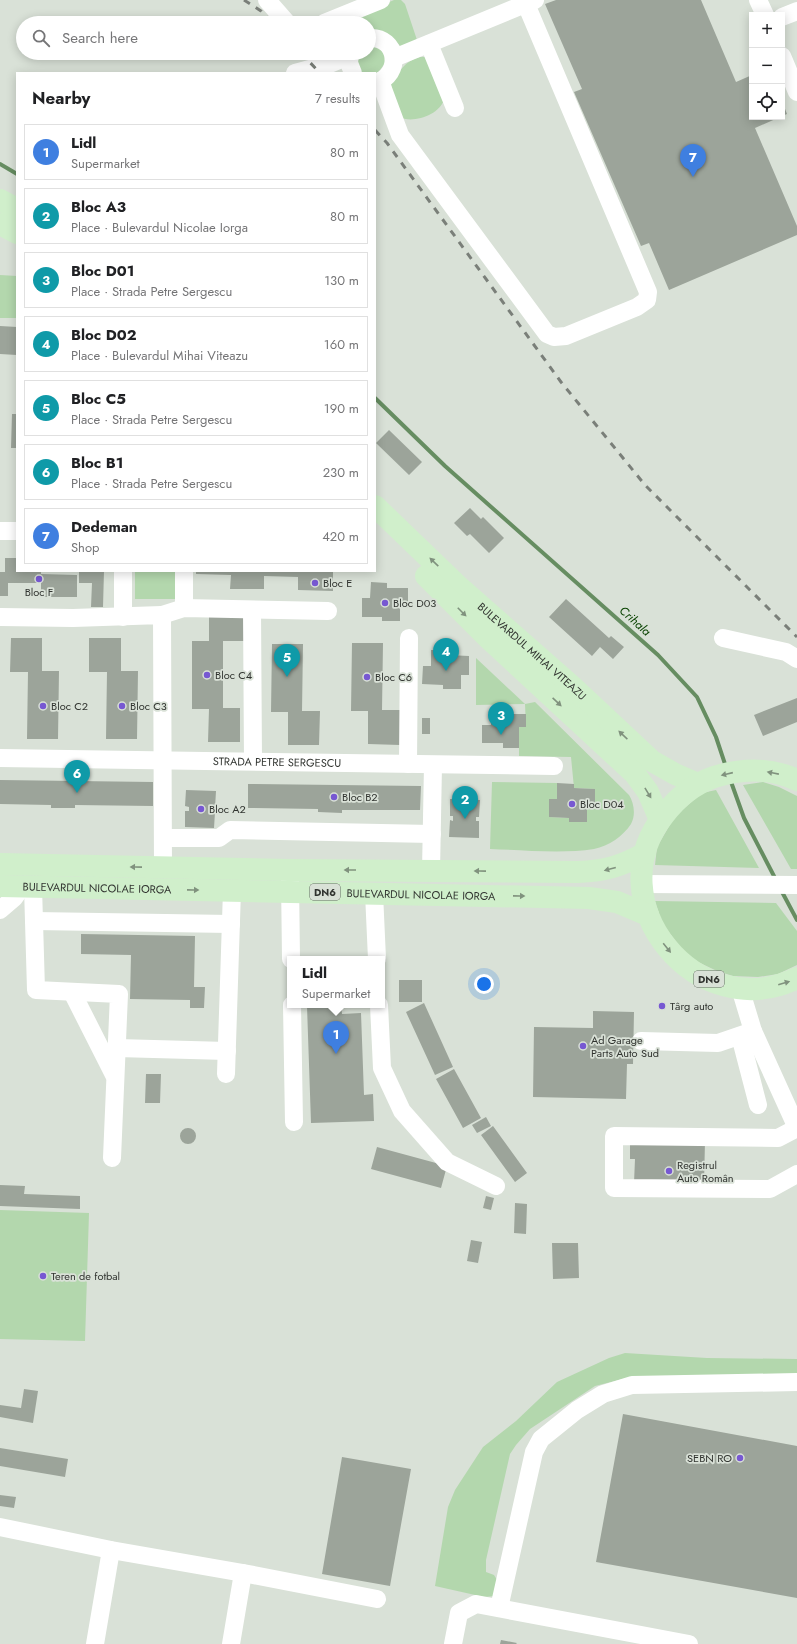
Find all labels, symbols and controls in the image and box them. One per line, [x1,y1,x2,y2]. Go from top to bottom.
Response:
map controls [749,12,785,120]
button: + [749,12,785,48]
search box [16,16,376,60]
icon: search [30,27,52,49]
text: Search here [62,27,138,49]
button: − [749,48,785,84]
button: locate [749,84,785,120]
text: Nearby [32,86,90,110]
text: 7 results [315,89,360,108]
text: Lidl [71,132,96,154]
text: 1 [43,143,49,162]
text: 80 m [330,143,359,162]
pin: 7 [680,144,706,177]
text: Supermarket [71,154,140,173]
text: Bloc A3 [71,196,126,218]
text: 2 [42,207,50,226]
text: 80 m [330,207,359,226]
text: Place · Bulevardul Nicolae Iorga [71,218,248,237]
text: Bloc D01 [71,260,134,282]
text: 3 [42,271,50,290]
text: 130 m [324,271,359,290]
text: Place · Strada Petre Sergescu [71,282,232,301]
text: Bloc D02 [71,324,137,346]
text: 4 [41,335,51,354]
text: 160 m [324,335,359,354]
text: Place · Bulevardul Mihai Viteazu [71,346,248,365]
text: Bloc C5 [71,388,126,410]
text: 5 [42,399,50,418]
text: 190 m [324,399,359,418]
text: Place · Strada Petre Sergescu [71,410,232,429]
text: Bloc B1 [71,452,123,474]
text: 6 [42,463,50,482]
text: 230 m [323,463,359,482]
text: Place · Strada Petre Sergescu [71,474,232,493]
text: Dedeman [71,516,137,538]
text: 7 [42,527,50,546]
text: 420 m [322,527,359,546]
text: Shop [71,538,99,557]
one-way arrow [429,558,439,567]
marker: Bloc F [34,574,44,584]
place label: Bloc E [323,575,352,591]
marker: Bloc E [310,578,320,588]
place label: Bloc F [25,584,53,600]
place label: Bloc D03 [393,595,436,611]
marker: Bloc D03 [380,598,390,608]
street label: BULEVARDUL MIHAI VITEAZU [474,599,590,704]
water label: Crihala [615,602,655,640]
one-way arrow [458,607,467,617]
pin: 4 [433,638,459,671]
pin: 5 [274,644,300,677]
place label: Bloc C4 [215,667,253,683]
place label: Bloc C6 [375,669,412,685]
marker: Bloc C4 [202,670,212,680]
marker: Bloc C6 [362,672,372,682]
one-way arrow [552,697,562,706]
place label: Bloc C2 [51,698,88,714]
place label: Bloc C3 [130,698,167,714]
marker: Bloc C2 [38,701,48,711]
marker: Bloc C3 [117,701,127,711]
pin: 3 [488,702,514,735]
one-way arrow [618,730,628,739]
street label: STRADA PETRE SERGESCU [213,753,341,771]
pin: 6 [64,760,90,793]
one-way arrow [767,769,779,775]
one-way arrow [720,771,733,777]
pin: 2 [452,786,478,819]
one-way arrow [645,787,652,799]
place label: Bloc B2 [342,789,378,805]
marker: Bloc B2 [329,792,339,802]
place label: Bloc D04 [580,796,624,812]
marker: Bloc D04 [567,799,577,809]
place label: Bloc A2 [209,801,246,817]
marker: Bloc A2 [196,804,206,814]
one-way arrow [129,864,142,870]
one-way arrow [604,866,616,872]
one-way arrow [343,867,356,873]
one-way arrow [473,868,486,874]
street label: BULEVARDUL NICOLAE IORGA [22,878,172,898]
road number: DN6 [310,884,340,900]
street label: BULEVARDUL NICOLAE IORGA [346,885,496,904]
one-way arrow [187,887,200,893]
one-way arrow [513,893,526,899]
one-way arrow [663,943,672,954]
popup [287,956,385,1008]
text: Lidl [302,962,327,984]
road number: DN6 [694,971,724,987]
your location [474,974,494,994]
one-way arrow [778,980,790,986]
text: Supermarket [302,984,370,1003]
place label: Târg auto [670,998,713,1014]
marker: Târg auto [657,1001,667,1011]
pin: 1 [323,1021,349,1054]
place label: Ad Garage Parts Auto Sud [591,1032,659,1061]
marker: Ad Garage Parts Auto Sud [578,1041,588,1051]
place label: Registrul Auto Român [677,1157,734,1186]
marker: Registrul Auto Român [664,1166,674,1176]
place label: Teren de fotbal [51,1268,120,1284]
marker: Teren de fotbal [38,1271,48,1281]
place label: SEBN RO [687,1450,732,1466]
marker: SEBN RO [735,1453,745,1463]

